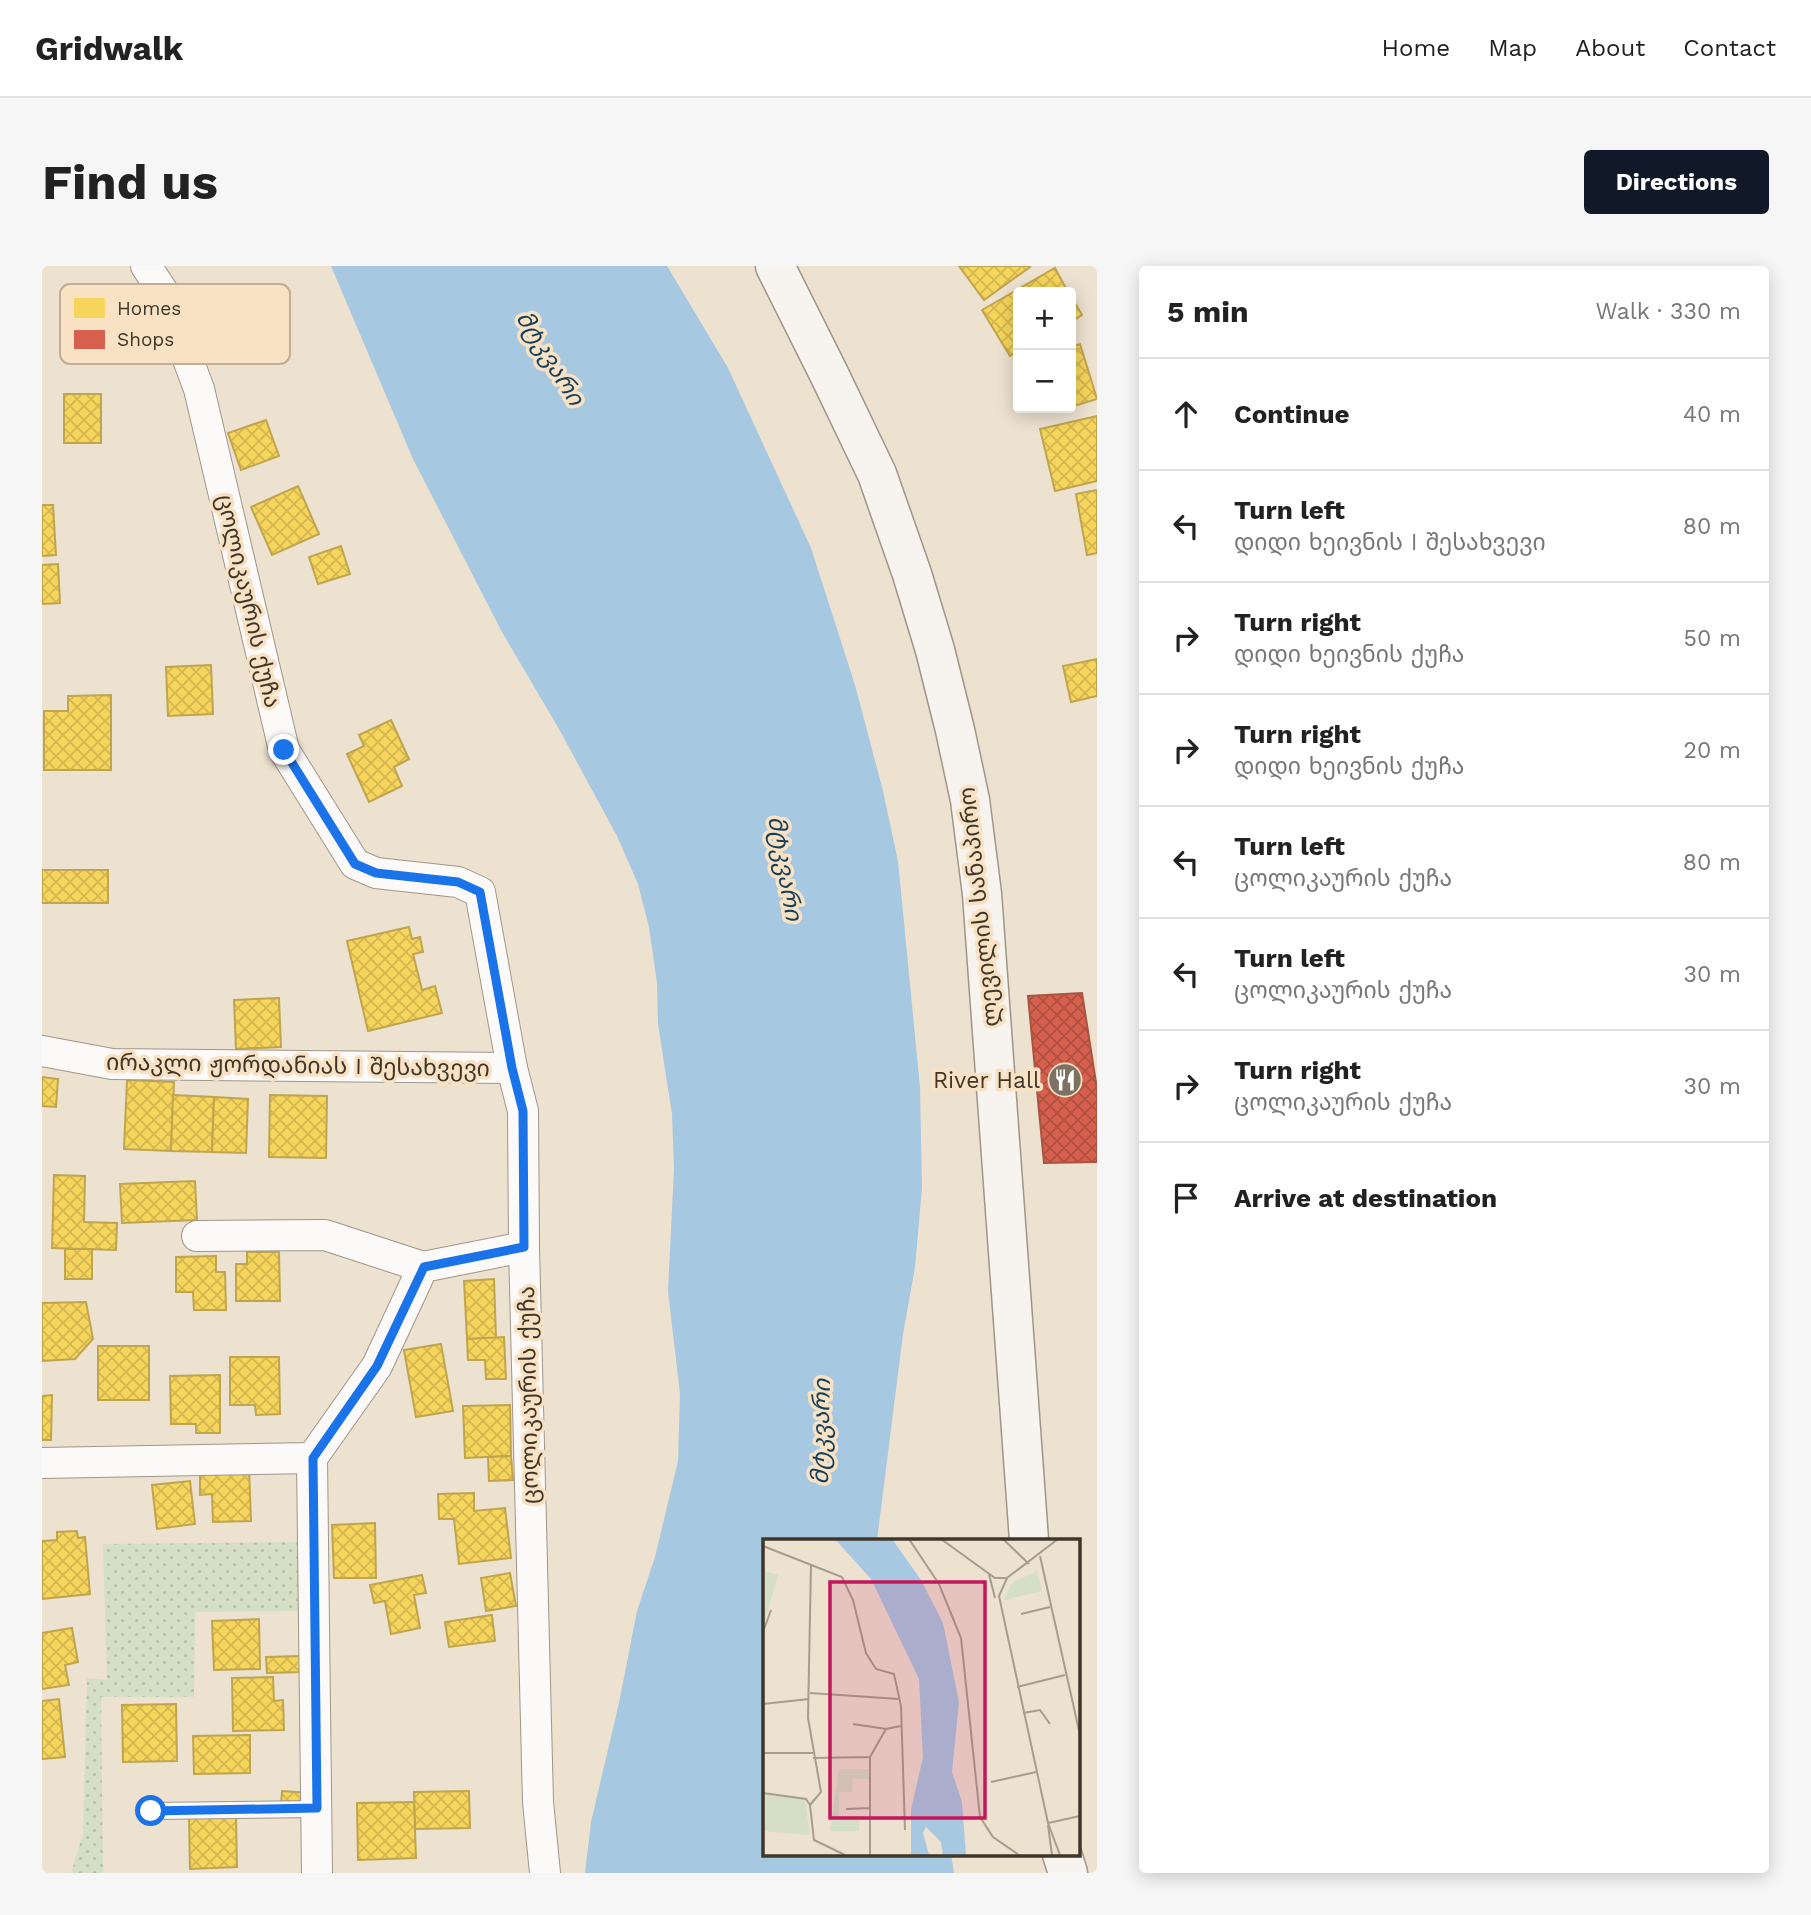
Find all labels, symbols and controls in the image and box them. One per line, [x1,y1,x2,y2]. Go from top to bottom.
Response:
text: Gridwalk [35,29,183,68]
text: Home [1382,34,1450,62]
text: Map [1488,34,1537,62]
text: About [1575,34,1645,62]
text: Contact [1683,34,1776,62]
button: Directions [1584,150,1769,214]
text: Find us [42,153,218,211]
legend [60,284,290,364]
map controls [1013,287,1076,413]
button: + [1013,287,1076,350]
text: 5 min [1167,294,1249,329]
text: Homes [117,297,181,320]
text: Walk · 330 m [1595,298,1741,325]
water label: მტკვარი [510,306,591,411]
text: Shops [117,328,174,351]
button: − [1013,350,1076,413]
icon: ahead [1167,395,1205,433]
text: Continue [1234,399,1350,429]
text: 40 m [1683,401,1741,428]
street label: ცოლიკაურის ქუჩა [211,492,286,710]
text: Turn left [1234,495,1345,525]
icon: left [1167,507,1205,545]
text: 80 m [1683,513,1741,540]
text: დიდი ხეივნის I შესახვევი [1234,529,1546,556]
text: Turn right [1234,607,1361,637]
icon: right [1167,619,1205,657]
text: 50 m [1684,625,1741,652]
text: დიდი ხეივნის ქუჩა [1234,641,1464,668]
text: Turn right [1234,719,1361,749]
icon: right [1167,731,1205,769]
route end [268,734,299,765]
text: 20 m [1684,737,1741,764]
text: დიდი ხეივნის ქუჩა [1234,753,1464,780]
street label: ლევილის სანაპირო [953,786,1006,1028]
water label: მტკვარი [762,813,808,924]
text: Turn left [1234,831,1345,861]
icon: left [1167,843,1205,881]
text: 80 m [1683,849,1741,876]
text: ცოლიკაურის ქუჩა [1234,865,1452,892]
text: Turn left [1234,943,1345,973]
icon: left [1167,955,1205,993]
text: 30 m [1684,961,1741,988]
text: ცოლიკაურის ქუჩა [1234,977,1452,1004]
street label: ირაკლი ჟორდანიას I შესახვევი [106,1049,490,1082]
text: Turn right [1234,1055,1361,1085]
restaurant icon: River Hall [1046,1061,1084,1099]
place label: River Hall [933,1067,1040,1094]
icon: right [1167,1067,1205,1105]
text: 30 m [1684,1073,1741,1100]
text: ცოლიკაურის ქუჩა [1234,1089,1452,1116]
icon: arrive [1167,1179,1205,1217]
text: Arrive at destination [1234,1183,1497,1213]
street label: ცოლიკაურის ქუჩა [513,1286,544,1504]
water label: მტკვარი [806,1378,836,1485]
inset map [763,1539,1080,1856]
route start [135,1795,166,1826]

